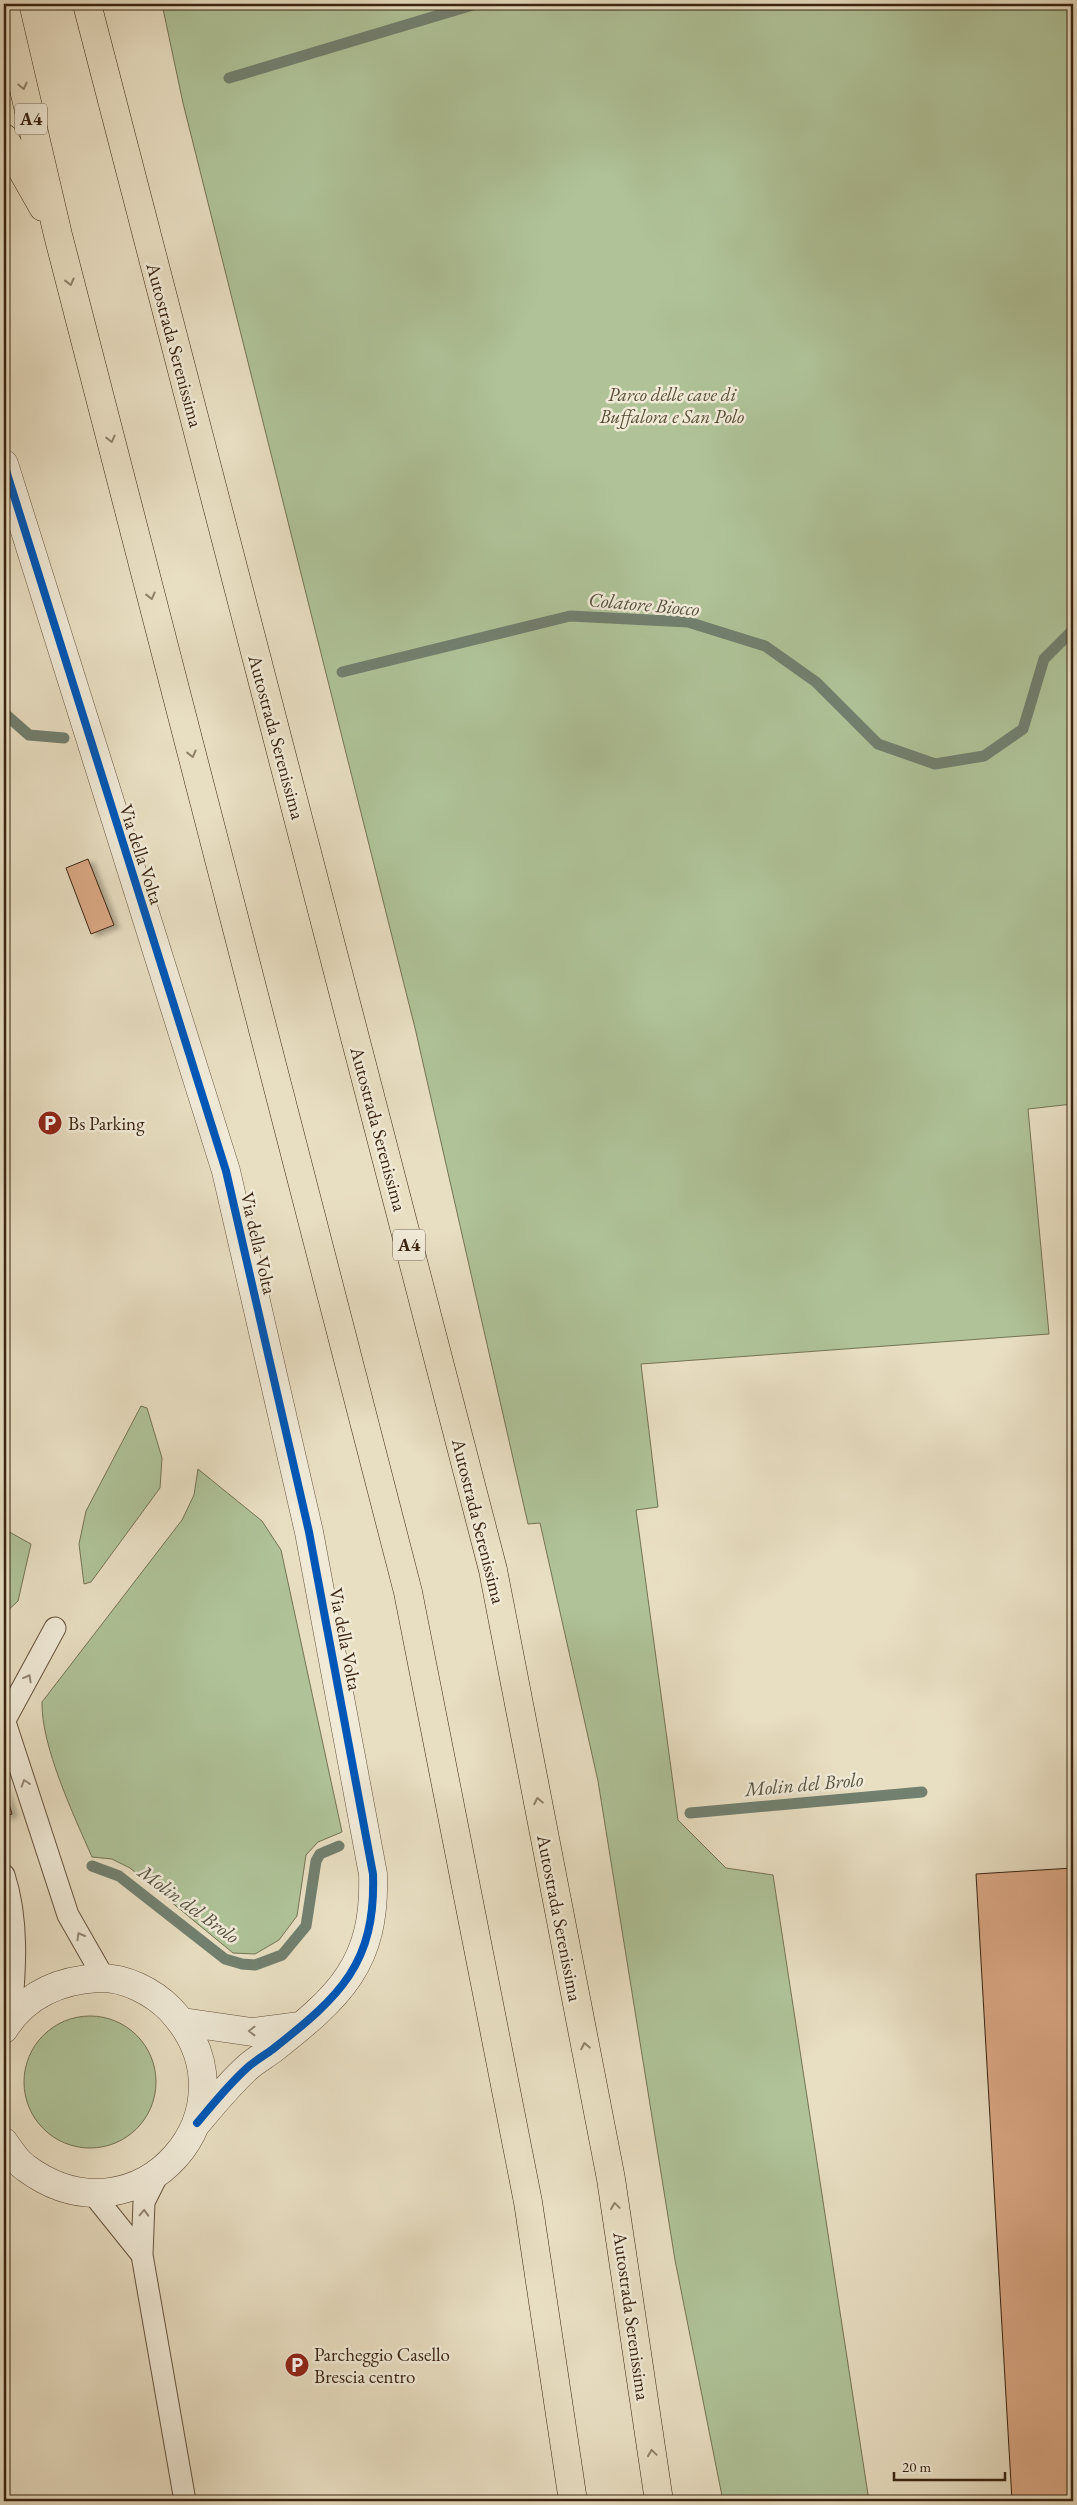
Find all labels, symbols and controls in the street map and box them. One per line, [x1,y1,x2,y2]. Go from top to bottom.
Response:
one-way arrow [17,81,28,90]
road number: A4 [15,104,47,134]
street label: Autostrada Serenissima [140,259,209,431]
one-way arrow [64,277,75,286]
park label: Parco delle cave di Buffalora e San Polo [599,382,744,429]
one-way arrow [105,435,116,444]
water label: Colatore Biocco [587,586,701,622]
one-way arrow [146,592,156,600]
street label: Autostrada Serenissima [242,651,311,823]
one-way arrow [186,749,197,758]
street label: Via della Volta [114,801,170,908]
street label: Autostrada Serenissima [344,1043,413,1215]
parking icon: Bs Parking [37,1110,63,1136]
place label: Bs Parking [68,1111,145,1136]
street label: Via della Volta [235,1190,282,1297]
road number: A4 [393,1230,425,1260]
street label: Autostrada Serenissima [446,1435,511,1607]
street label: Via della Volta [323,1586,368,1693]
one-way arrow [22,1674,32,1683]
water label: Molin del Brolo [743,1766,865,1802]
one-way arrow [21,1779,31,1788]
one-way arrow [533,1796,543,1805]
street label: Autostrada Serenissima [531,1832,588,2004]
water label: Molin del Brolo [133,1858,245,1950]
one-way arrow [76,1932,86,1941]
one-way arrow [247,2026,255,2036]
one-way arrow [581,2042,591,2050]
one-way arrow [610,2201,621,2209]
one-way arrow [139,2208,149,2216]
street label: Autostrada Serenissima [607,2229,656,2402]
place label: Parcheggio Casello Brescia centro [314,2342,450,2389]
parking icon: Parcheggio Casello Brescia centro [284,2352,310,2378]
one-way arrow [647,2449,658,2457]
scale bar [894,2450,1006,2482]
text: 20 m [902,2457,931,2476]

